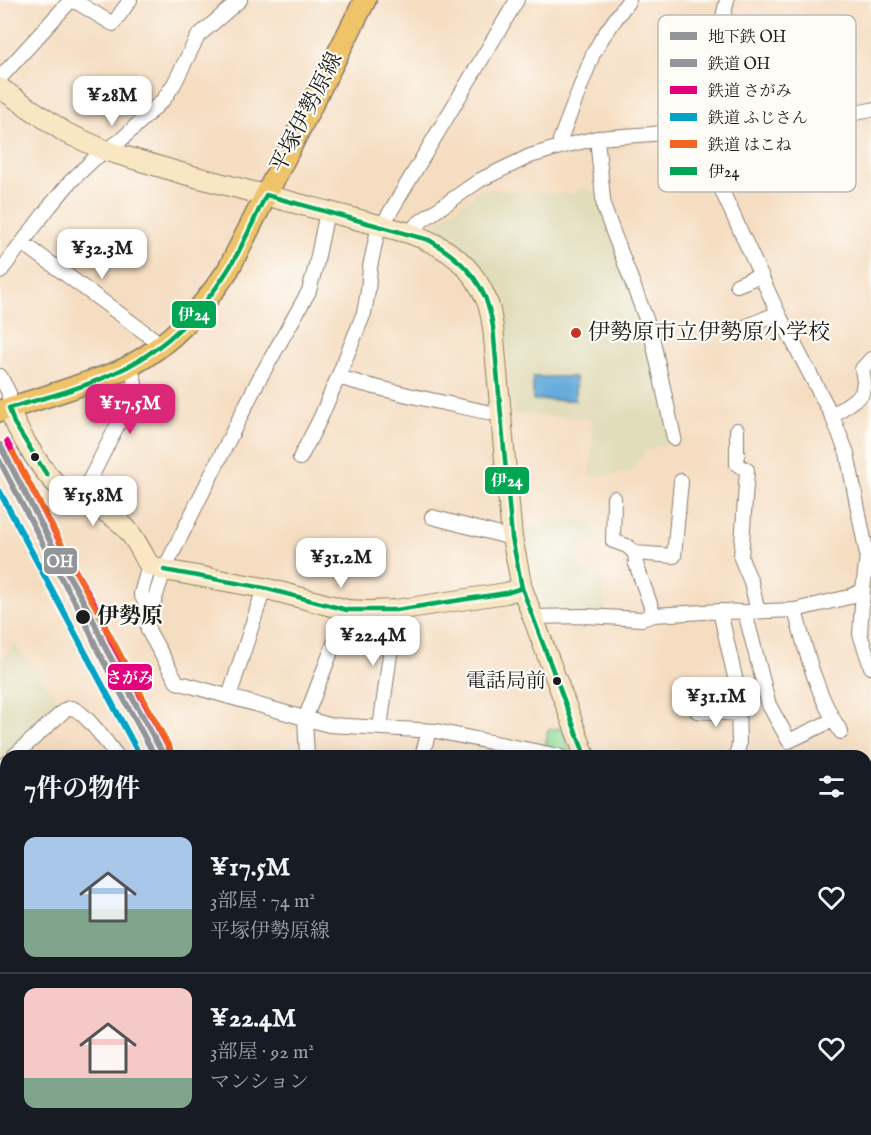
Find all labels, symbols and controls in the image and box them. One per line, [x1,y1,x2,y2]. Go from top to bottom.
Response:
legend [658,15,856,192]
text: 地下鉄 OH [708,28,787,48]
street label: 平塚伊勢原線 [265,48,349,178]
text: 鉄道 OH [707,55,771,75]
pin: ¥28M [76,76,148,127]
text: 鉄道 さがみ [707,82,792,102]
text: ¥28M [87,83,137,108]
text: 鉄道 ふじさん [707,109,808,129]
text: 鉄道 はこね [707,136,792,156]
text: 伊24 [708,163,740,183]
pin: ¥32.3M [53,229,151,280]
text: ¥32.3M [71,236,133,261]
line badge: 伊24 [171,300,217,329]
text: 伊24 [178,306,211,326]
place label: 伊勢原市立伊勢原小学校 [588,319,830,347]
marker: 伊勢原市立伊勢原小学校 [569,326,583,340]
pin: ¥17.5M [81,384,179,435]
text: ¥17.5M [99,391,161,416]
unlabelled marker [29,451,41,463]
line badge: 伊24 [484,466,530,495]
text: 伊24 [491,472,524,492]
pin: ¥15.8M [44,476,142,527]
text: ¥15.8M [63,483,123,508]
pin: ¥31.2M [292,538,390,589]
text: ¥31.2M [310,545,372,570]
line badge: OH [43,547,78,575]
text: OH [47,553,74,573]
place label: 伊勢原 [97,603,163,631]
marker: 伊勢原 [74,608,92,626]
pin: ¥22.4M [324,616,422,667]
text: ¥22.4M [340,623,406,648]
line badge: さがみ [107,663,153,691]
text: さがみ [106,669,154,689]
place label: 電話局前 [466,669,546,694]
marker: 電話局前 [551,675,563,687]
pin: ¥31.1M [667,677,765,728]
text: ¥31.1M [686,684,746,709]
icon: filters [815,770,848,803]
text: 7件の物件 [24,773,140,806]
text: ¥17.5M [210,851,290,884]
icon: home [72,861,144,933]
icon: heart [815,881,848,914]
text: 3部屋 · 74 m² [210,889,315,914]
text: 平塚伊勢原線 [210,919,330,944]
text: ¥22.4M [210,1002,296,1035]
icon: home [72,1012,144,1084]
icon: heart [815,1032,848,1065]
text: 3部屋 · 92 m² [210,1040,314,1065]
text: マンション [210,1070,309,1095]

